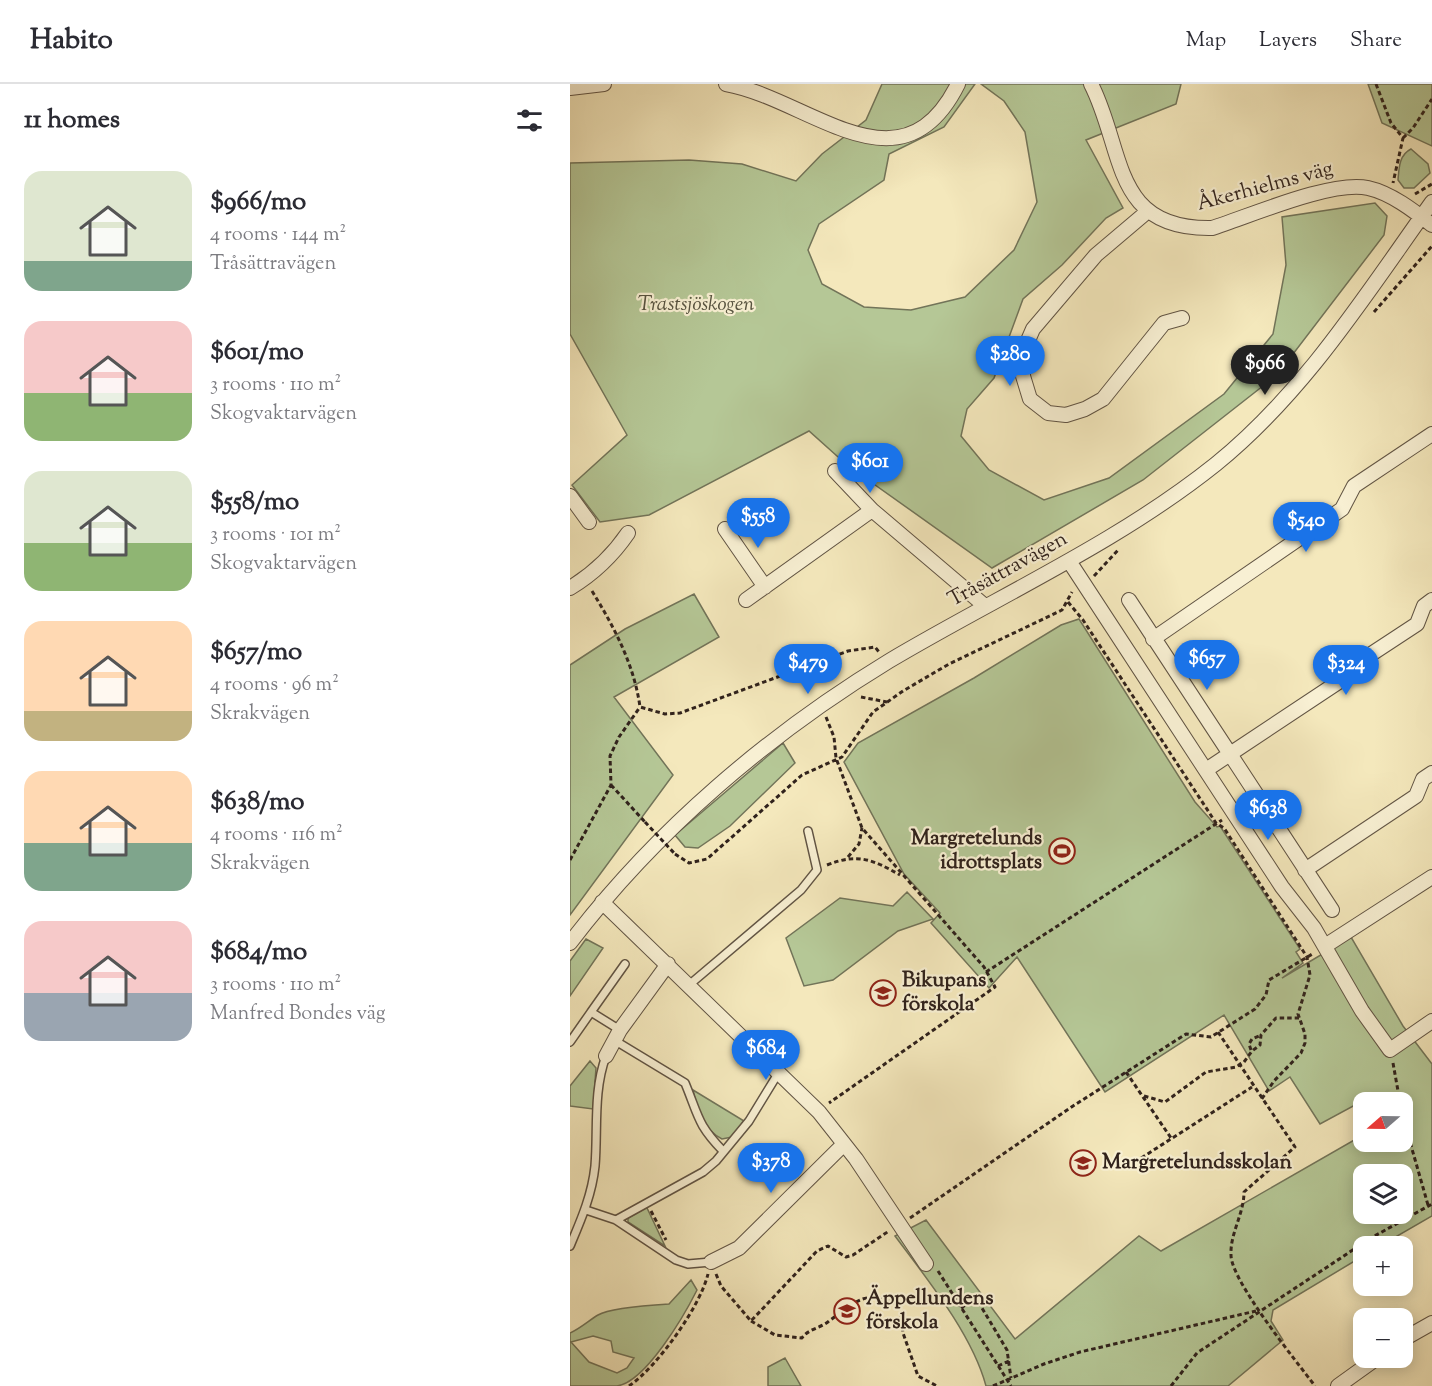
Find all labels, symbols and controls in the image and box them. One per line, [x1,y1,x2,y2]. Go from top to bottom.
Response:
text: Habito [30,21,113,61]
text: Map [1186,26,1226,56]
text: Layers [1259,26,1317,56]
text: Share [1350,26,1402,56]
text: 11 homes [24,102,120,139]
icon: filters [513,104,546,137]
street label: Åkerhielms väg [1193,154,1337,220]
text: $966/mo [210,184,306,221]
icon: home [72,195,144,267]
text: 4 rooms · 144 m² [210,221,346,250]
text: Tråsättravägen [210,250,336,279]
park label: Trastsjöskogen [638,290,754,320]
text: $601/mo [210,334,304,371]
pin: $280 [974,336,1046,387]
text: $280 [990,341,1030,370]
icon: home [72,345,144,417]
pin: $966 [1229,345,1301,396]
text: $966 [1245,350,1285,379]
text: 3 rooms · 110 m² [210,371,341,400]
text: Skogvaktarvägen [210,400,357,429]
pin: $601 [834,443,906,494]
text: $601 [851,448,889,477]
text: $558/mo [210,484,299,521]
icon: home [72,495,144,567]
pin: $558 [722,498,794,549]
pin: $540 [1270,502,1342,553]
text: $558 [741,503,775,532]
text: $540 [1287,507,1325,536]
text: 3 rooms · 101 m² [210,521,341,550]
street label: Tråsättravägen [943,525,1073,615]
text: Skogvaktarvägen [210,550,357,579]
text: $657/mo [210,634,302,671]
pin: $657 [1171,640,1243,691]
pin: $479 [772,644,844,695]
icon: home [72,645,144,717]
text: $657 [1188,645,1226,674]
pin: $324 [1310,645,1382,696]
text: $479 [788,649,828,678]
text: $324 [1327,650,1365,679]
text: 4 rooms · 96 m² [210,671,339,700]
text: Skrakvägen [210,700,310,729]
text: $638/mo [210,784,305,821]
pin: $638 [1232,790,1304,841]
icon: home [72,795,144,867]
text: $638 [1249,795,1287,824]
text: 4 rooms · 116 m² [210,821,343,850]
place label: Margretelunds idrottsplats [911,824,1042,878]
sports icon: Margretelunds idrottsplats [1047,836,1077,866]
text: Skrakvägen [210,850,310,879]
text: $684/mo [210,934,307,971]
icon: home [72,945,144,1017]
place label: Bikupans förskola [902,966,986,1020]
text: 3 rooms · 110 m² [210,971,341,1000]
school or university icon: Bikupans förskola [868,978,898,1008]
text: Manfred Bondes väg [210,1000,386,1029]
pin: $684 [730,1030,802,1081]
text: $684 [746,1035,786,1064]
north arrow [1353,1092,1413,1152]
map controls [1353,1092,1413,1368]
pin: $378 [735,1143,807,1194]
text: $378 [752,1148,790,1177]
school or university icon: Margretelundsskolan [1068,1148,1098,1178]
place label: Margretelundsskolan [1102,1148,1293,1178]
button: layers [1353,1164,1413,1224]
button: + [1353,1236,1413,1296]
place label: Äppellundens förskola [866,1284,994,1338]
school or university icon: Äppellundens förskola [832,1296,862,1326]
button: − [1353,1308,1413,1368]

